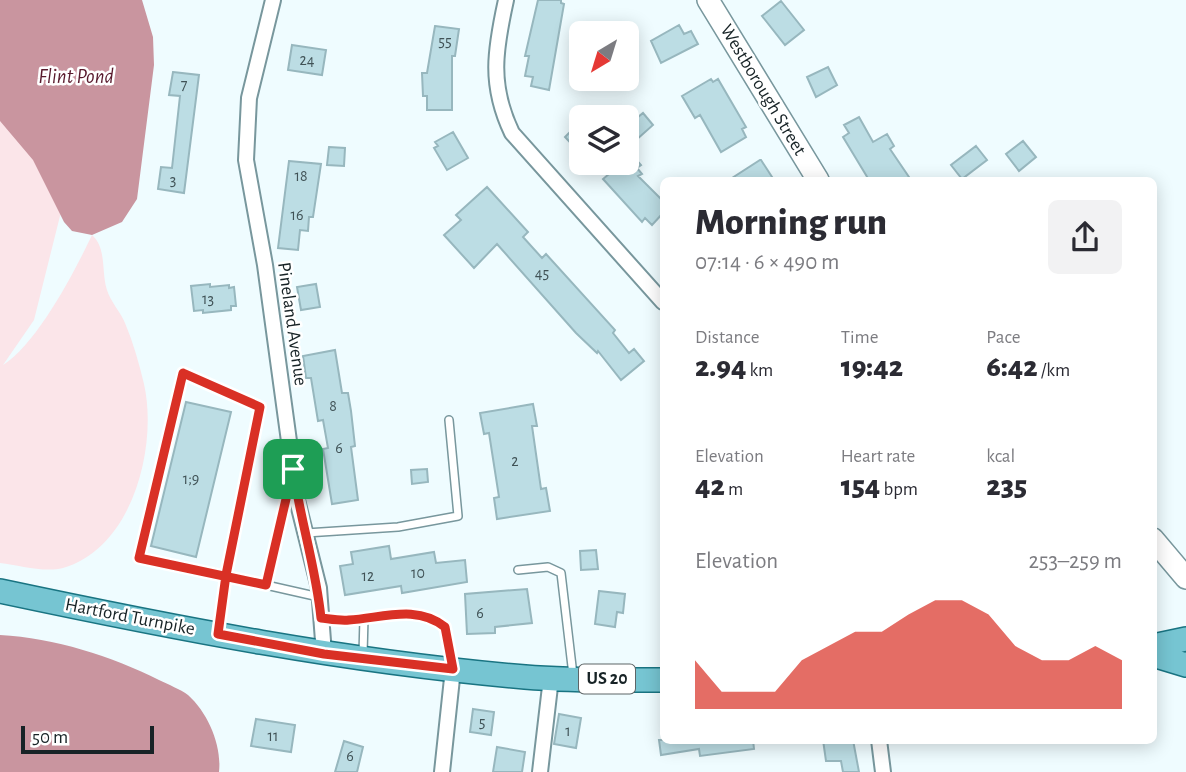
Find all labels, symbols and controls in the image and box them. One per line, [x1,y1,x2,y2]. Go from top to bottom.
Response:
north arrow [569,21,639,91]
map controls [569,21,639,175]
street label: Westborough Street [716,21,810,159]
house number: 55 [438,33,452,49]
house number: 24 [300,52,315,68]
water label: Flint Pond [38,66,114,87]
house number: 7 [181,77,188,93]
button: layers [569,105,639,175]
house number: 18 [294,168,308,184]
house number: 3 [170,172,176,188]
button: share [1048,200,1122,274]
text: Morning run [695,204,887,242]
house number: 16 [290,207,304,223]
text: 07:14 · 6 × 490 m [695,251,840,274]
street label: Pineland Avenue [274,261,310,387]
house number: 45 [535,265,549,281]
house number: 13 [202,291,214,307]
text: Distance [695,328,759,347]
text: Time [841,328,879,347]
text: Pace [986,328,1021,347]
text: 2.94 [695,352,746,382]
text: 19:42 [841,352,903,382]
text: 6:42 [986,352,1038,382]
text: km [746,361,773,380]
text: /km [1038,361,1070,380]
house number: 8 [329,398,337,414]
pin [263,439,323,499]
house number: 6 [335,440,343,456]
text: Elevation [695,447,764,466]
text: Heart rate [841,447,915,466]
text: kcal [986,447,1015,466]
icon: arrive [274,450,312,488]
house number: 2 [511,453,519,469]
house number: 1;9 [183,471,199,487]
text: 42 [695,471,725,501]
text: 154 [841,471,880,501]
text: 235 [986,471,1027,501]
text: m [725,480,743,499]
text: bpm [880,480,918,499]
text: Elevation [695,550,778,573]
text: 253–259 m [1028,550,1122,573]
house number: 10 [411,565,425,581]
house number: 12 [362,568,374,584]
street label: Hartford Turnpike [63,595,197,639]
house number: 6 [476,605,484,621]
road number: US 20 [579,664,635,694]
house number: 5 [479,714,485,730]
scale bar [21,723,154,755]
house number: 1 [565,723,571,739]
text: 50 m [32,728,68,747]
house number: 11 [267,728,279,744]
house number: 6 [346,748,354,764]

